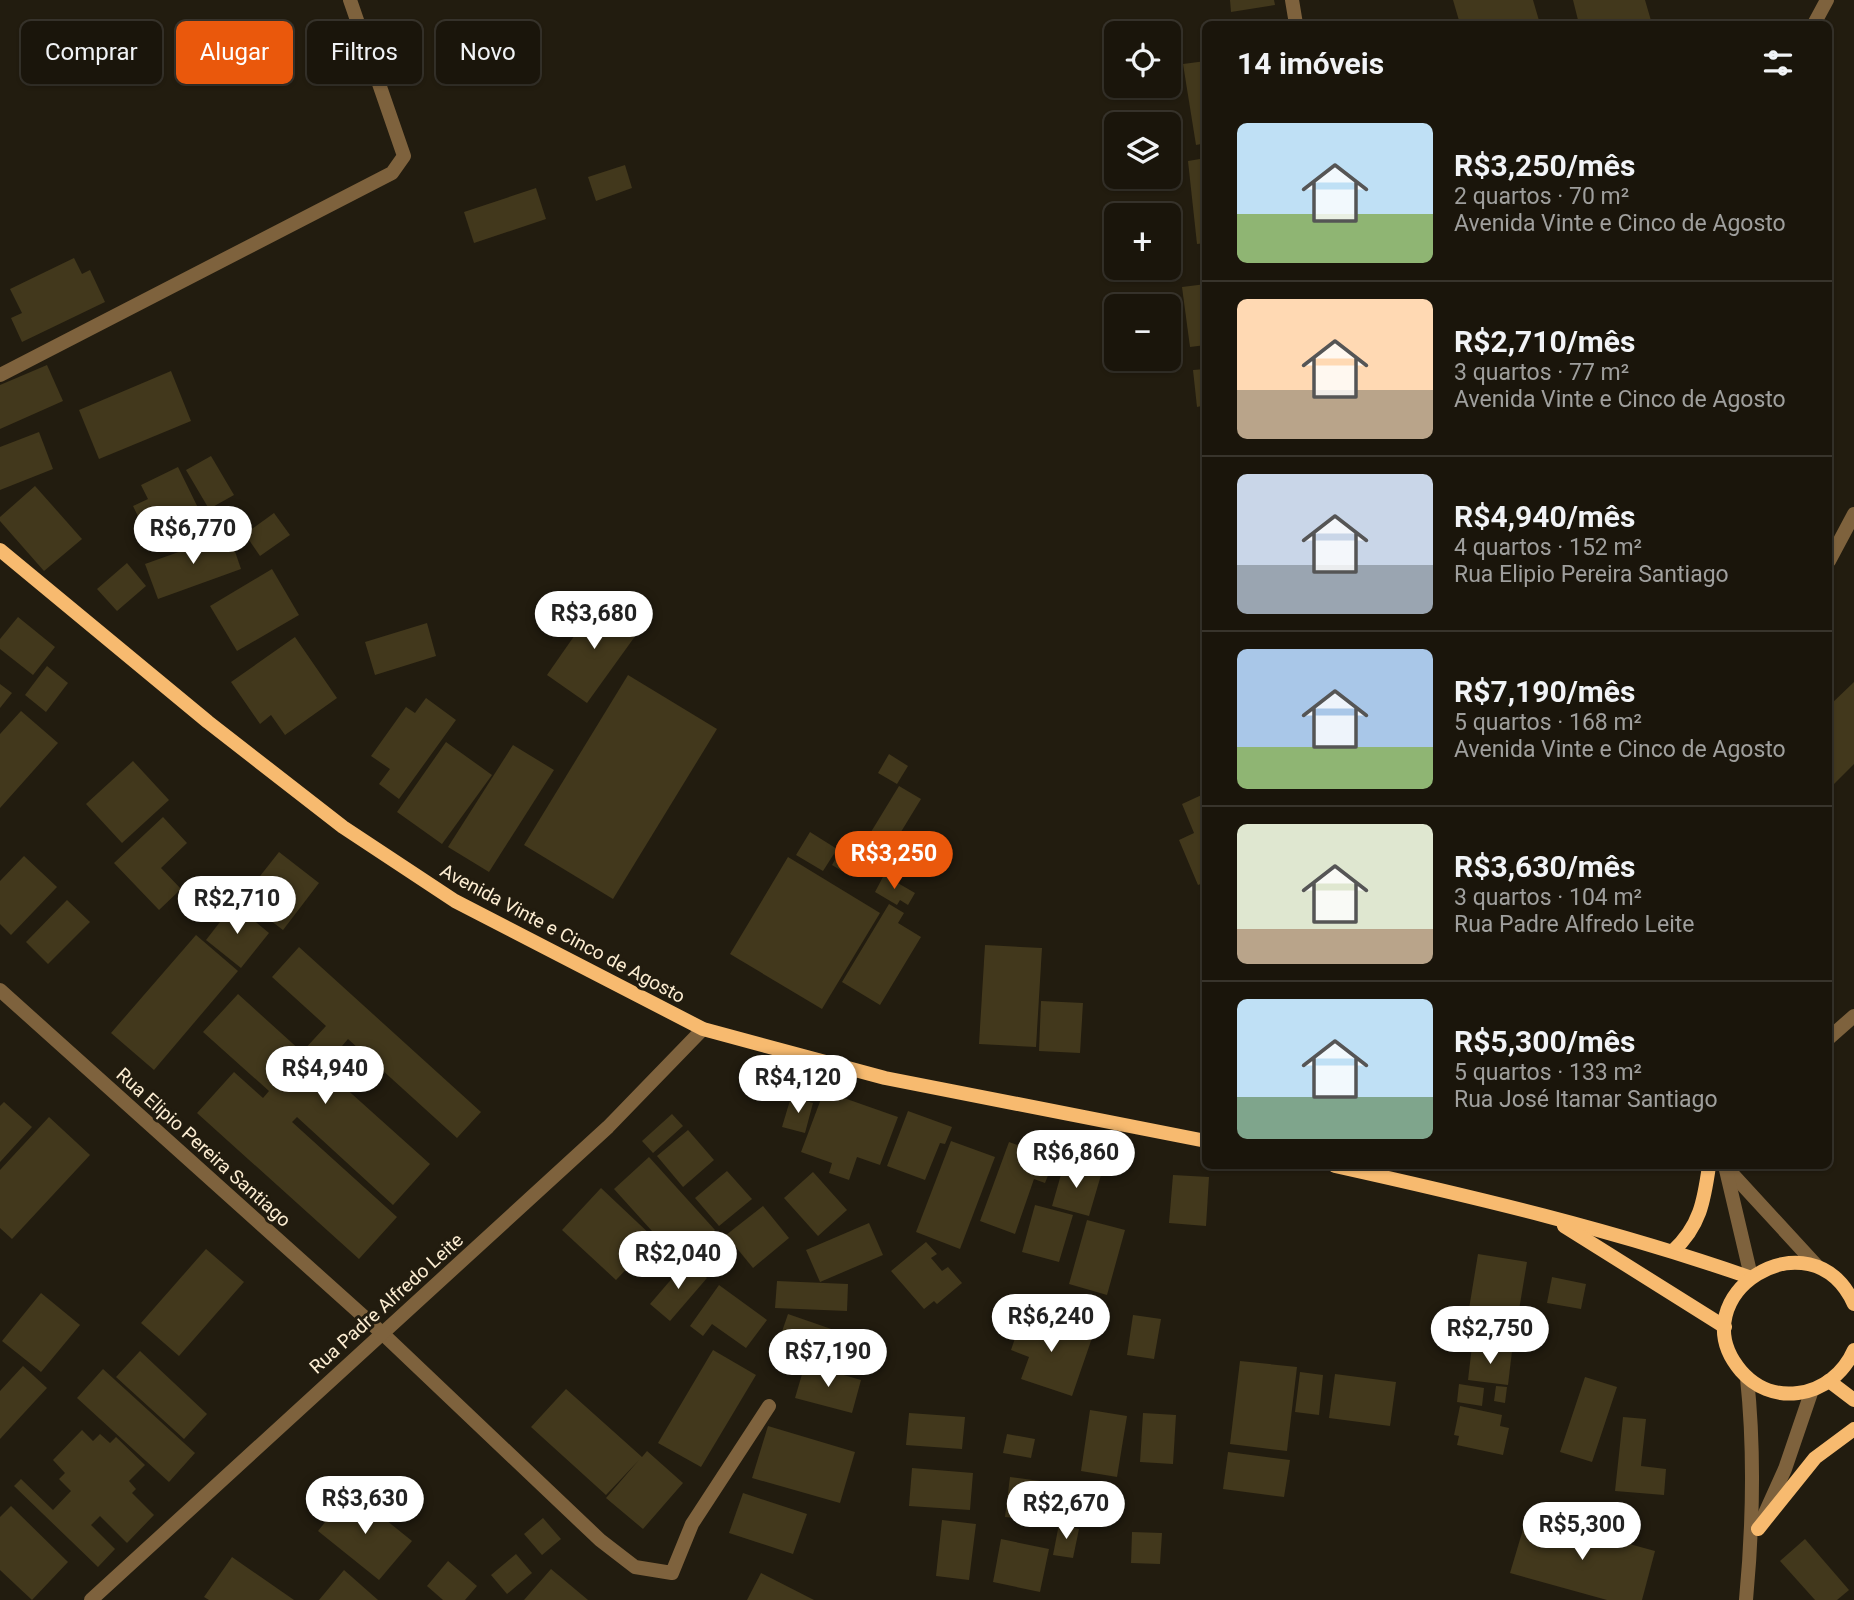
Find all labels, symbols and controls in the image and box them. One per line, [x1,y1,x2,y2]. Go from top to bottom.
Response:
chip: Comprar [21,21,162,84]
chip: Alugar [176,21,293,84]
chip: Filtros [307,21,422,84]
chip: Novo [436,21,540,84]
map controls [1104,21,1181,371]
button: locate [1104,21,1181,98]
icon: filters [1759,44,1797,82]
text: 14 imóveis [1237,46,1384,81]
button: layers [1104,112,1181,189]
text: R$3,250/mês [1454,148,1635,183]
icon: home [1293,151,1377,235]
text: 2 quartos · 70 m² [1454,183,1629,210]
button: + [1104,203,1181,280]
text: Avenida Vinte e Cinco de Agosto [1454,210,1786,237]
button: − [1104,294,1181,371]
text: R$2,710/mês [1454,324,1635,359]
icon: home [1293,327,1377,411]
text: 3 quartos · 77 m² [1454,359,1629,386]
text: Avenida Vinte e Cinco de Agosto [1454,386,1786,413]
text: R$4,940/mês [1454,499,1635,534]
icon: home [1293,502,1377,586]
pin: R$6,770 [128,506,258,566]
text: R$6,770 [150,515,236,542]
text: 4 quartos · 152 m² [1454,534,1642,561]
text: Rua Elipio Pereira Santiago [1454,561,1729,588]
pin: R$3,680 [529,592,659,651]
text: R$3,680 [551,600,637,627]
text: R$7,190/mês [1454,674,1635,709]
icon: home [1293,677,1377,761]
text: 5 quartos · 168 m² [1454,709,1642,736]
text: Avenida Vinte e Cinco de Agosto [1454,736,1786,763]
pin: R$3,250 [829,832,959,891]
text: R$3,250 [851,840,937,867]
text: R$3,630/mês [1454,849,1635,884]
icon: home [1293,852,1377,936]
street label: Avenida Vinte e Cinco de Agosto [436,859,689,1008]
pin: R$2,710 [172,876,302,936]
text: 3 quartos · 104 m² [1454,884,1642,911]
text: R$2,710 [194,885,280,912]
text: Rua Padre Alfredo Leite [1454,911,1694,938]
text: R$5,300/mês [1454,1024,1635,1059]
icon: home [1293,1027,1377,1111]
pin: R$4,940 [260,1046,390,1106]
text: R$4,940 [282,1055,368,1082]
pin: R$4,120 [733,1056,863,1115]
text: 5 quartos · 133 m² [1454,1059,1642,1086]
street label: Rua Elipio Pereira Santiago [112,1063,296,1232]
text: R$4,120 [755,1064,841,1091]
text: Rua José Itamar Santiago [1454,1086,1718,1113]
pin: R$6,860 [1011,1130,1141,1190]
text: R$6,860 [1033,1139,1119,1166]
street label: Rua Padre Alfredo Leite [305,1228,468,1378]
pin: R$2,040 [613,1232,743,1291]
text: R$2,040 [635,1240,721,1267]
pin: R$6,240 [986,1294,1116,1354]
text: R$6,240 [1008,1303,1094,1330]
pin: R$2,750 [1425,1306,1555,1366]
text: R$2,750 [1447,1315,1533,1342]
pin: R$7,190 [763,1330,893,1389]
text: R$7,190 [785,1338,871,1365]
pin: R$3,630 [300,1476,430,1536]
pin: R$2,670 [1001,1482,1131,1541]
text: R$3,630 [322,1485,408,1512]
text: R$2,670 [1023,1490,1109,1517]
pin: R$5,300 [1517,1502,1647,1562]
text: R$5,300 [1539,1511,1625,1538]

